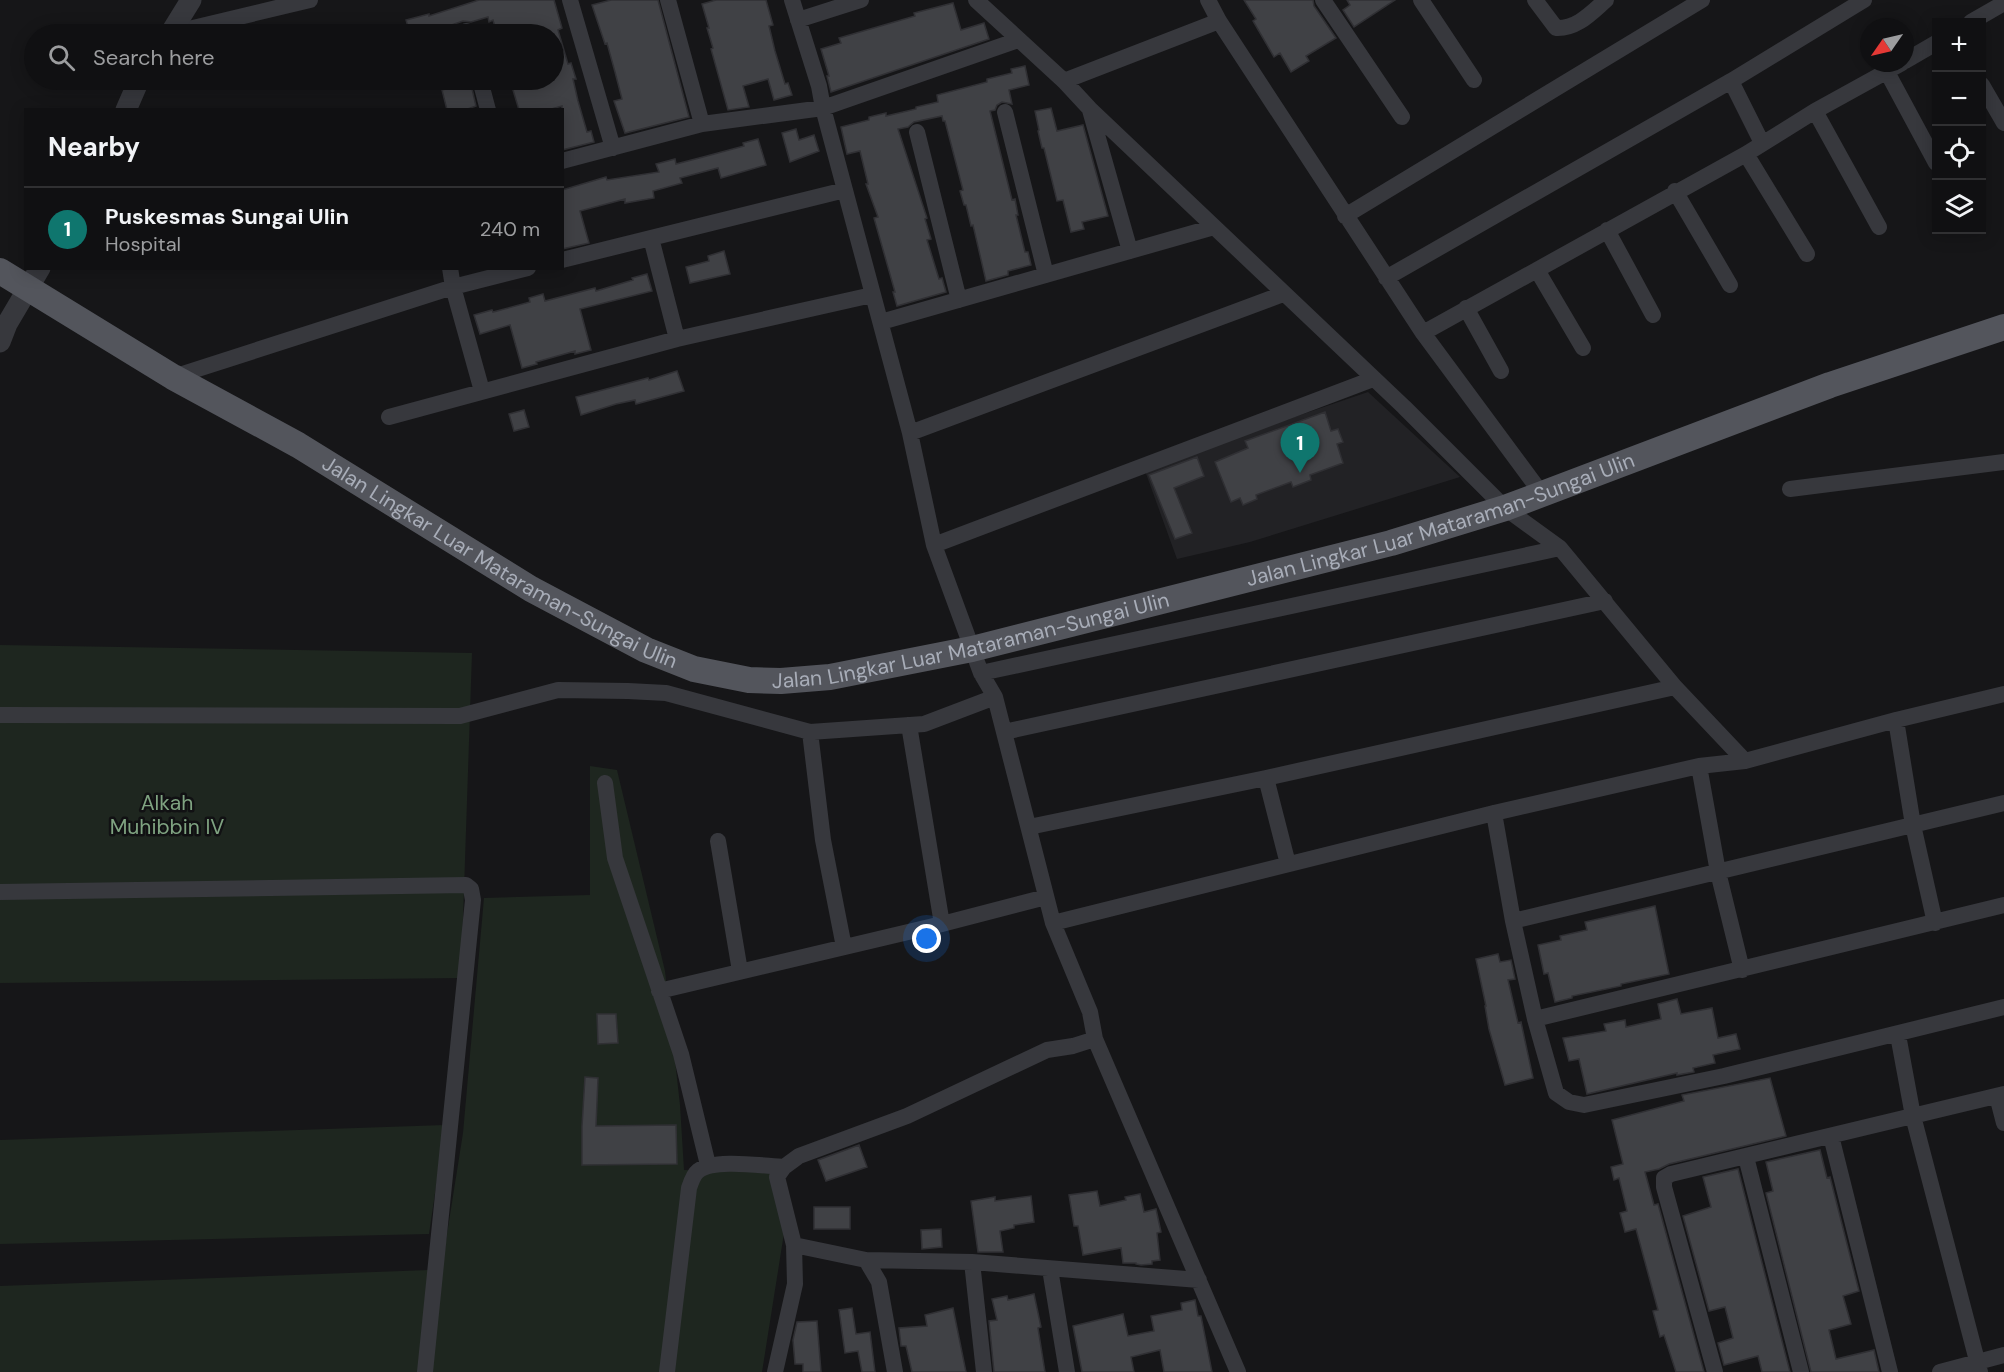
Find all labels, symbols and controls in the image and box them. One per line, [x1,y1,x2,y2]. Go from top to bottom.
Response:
north arrow [1860,18,1914,72]
map controls [1932,18,1986,234]
button: + [1932,18,1986,72]
search box [24,24,564,90]
icon: search [45,41,78,74]
text: Search here [93,43,214,72]
button: − [1932,72,1986,126]
button: locate [1932,126,1986,180]
text: Nearby [48,130,140,164]
button: layers [1932,180,1986,234]
text: Puskesmas Sungai Ulin [105,202,349,231]
text: 1 [64,216,71,242]
text: 240 m [480,216,540,242]
text: Hospital [105,231,181,257]
pin: 1 [1280,424,1320,473]
street label: Jalan Lingkar Luar Mataraman-Sungai Ulin [1243,446,1639,593]
street label: Jalan Lingkar Luar Mataraman-Sungai Ulin [317,449,682,675]
street label: Jalan Lingkar Luar Mataraman-Sungai Ulin [772,586,1172,695]
park label: Alkah Muhibbin IV [110,789,224,841]
your location [912,924,941,953]

